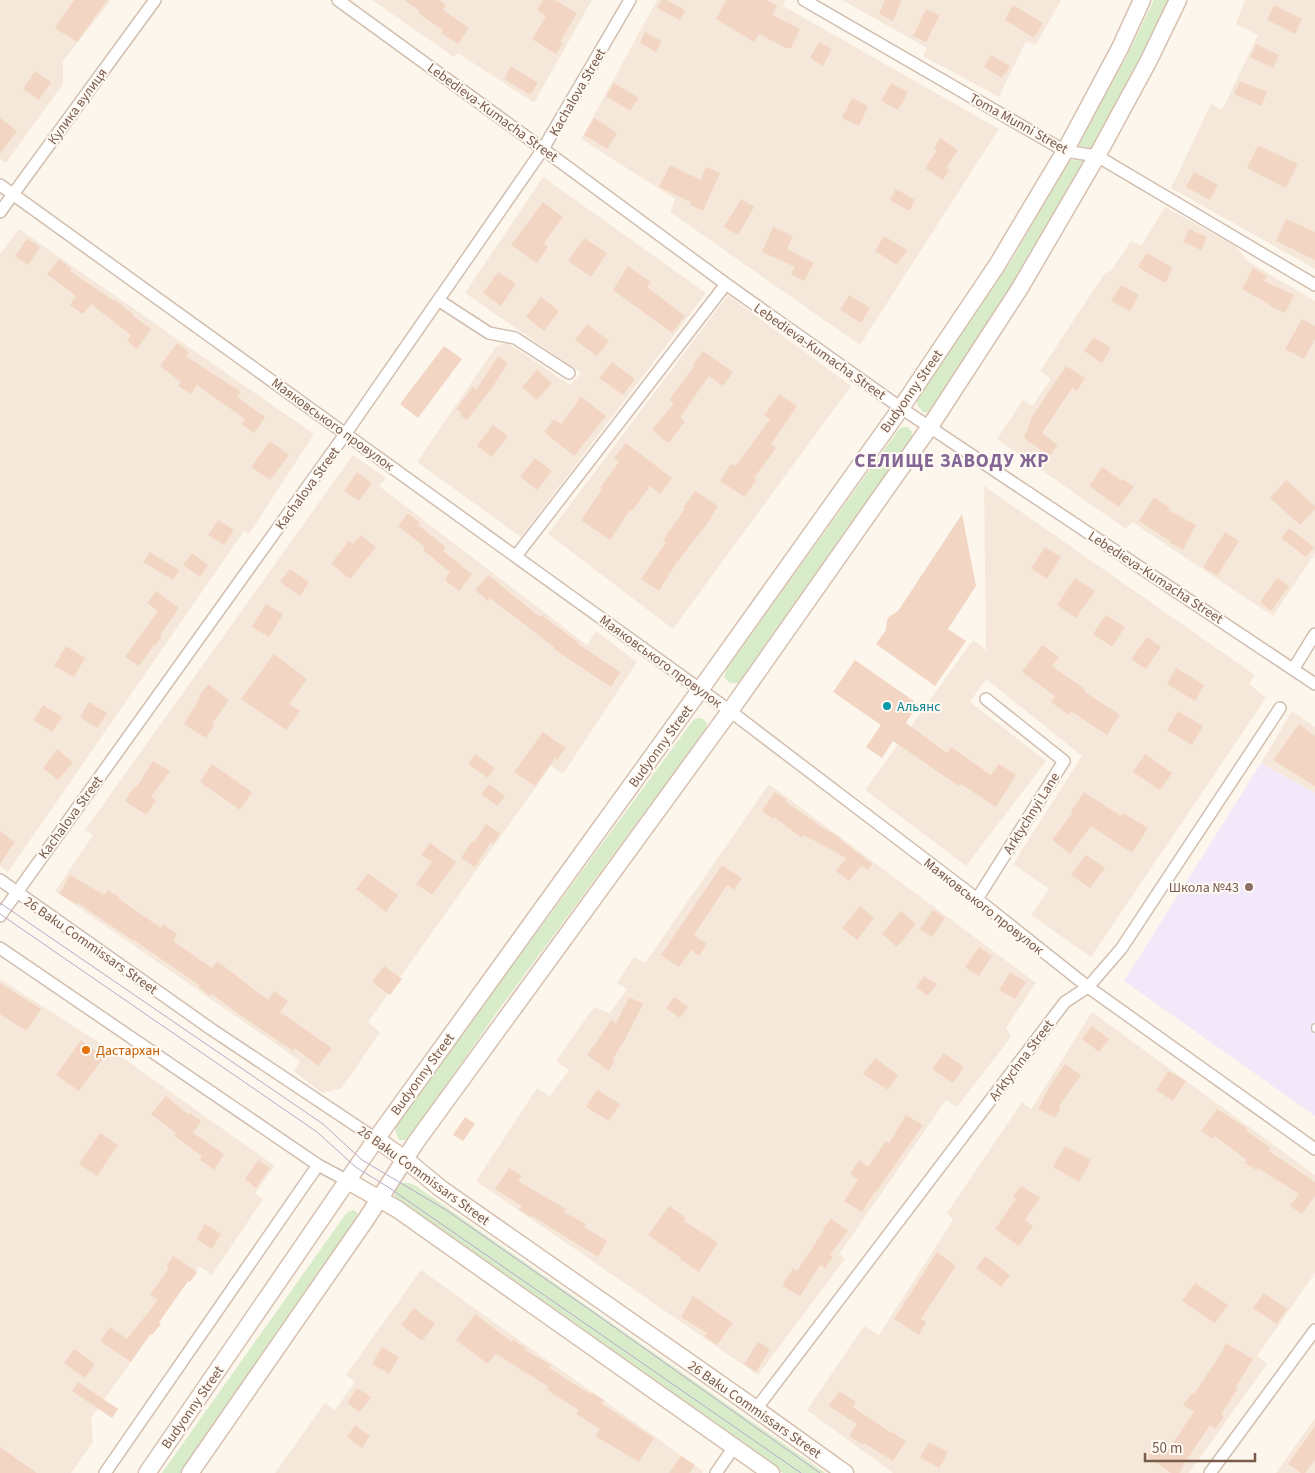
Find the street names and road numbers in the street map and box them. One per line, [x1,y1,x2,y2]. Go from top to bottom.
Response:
street label: Kachalova Street [545,45,611,140]
street label: Lebedieva-Kumacha Street [423,58,562,167]
street label: Кулика вулиця [43,64,112,149]
street label: Toma Munni Street [966,88,1072,159]
street label: Lebedieva-Kumacha Street [749,299,890,405]
street label: Budyonny Street [876,346,948,437]
street label: Маяковського провулок [267,373,398,476]
street label: Kachalova Street [271,443,345,534]
street label: Lebedieva-Kumacha Street [1084,527,1227,629]
street label: Маяковського провулок [595,610,726,713]
street label: Budyonny Street [624,701,698,792]
street label: Arktychnyi Lane [999,769,1065,858]
street label: Kachalova Street [34,772,108,863]
street label: Маяковського провулок [919,854,1048,960]
street label: 26 Baku Commissars Street [20,892,161,1000]
street label: Arktychna Street [985,1016,1059,1105]
street label: Budyonny Street [386,1029,460,1120]
street label: 26 Baku Commissars Street [353,1121,494,1231]
street label: 26 Baku Commissars Street [684,1356,825,1464]
street label: Budyonny Street [157,1362,229,1453]

